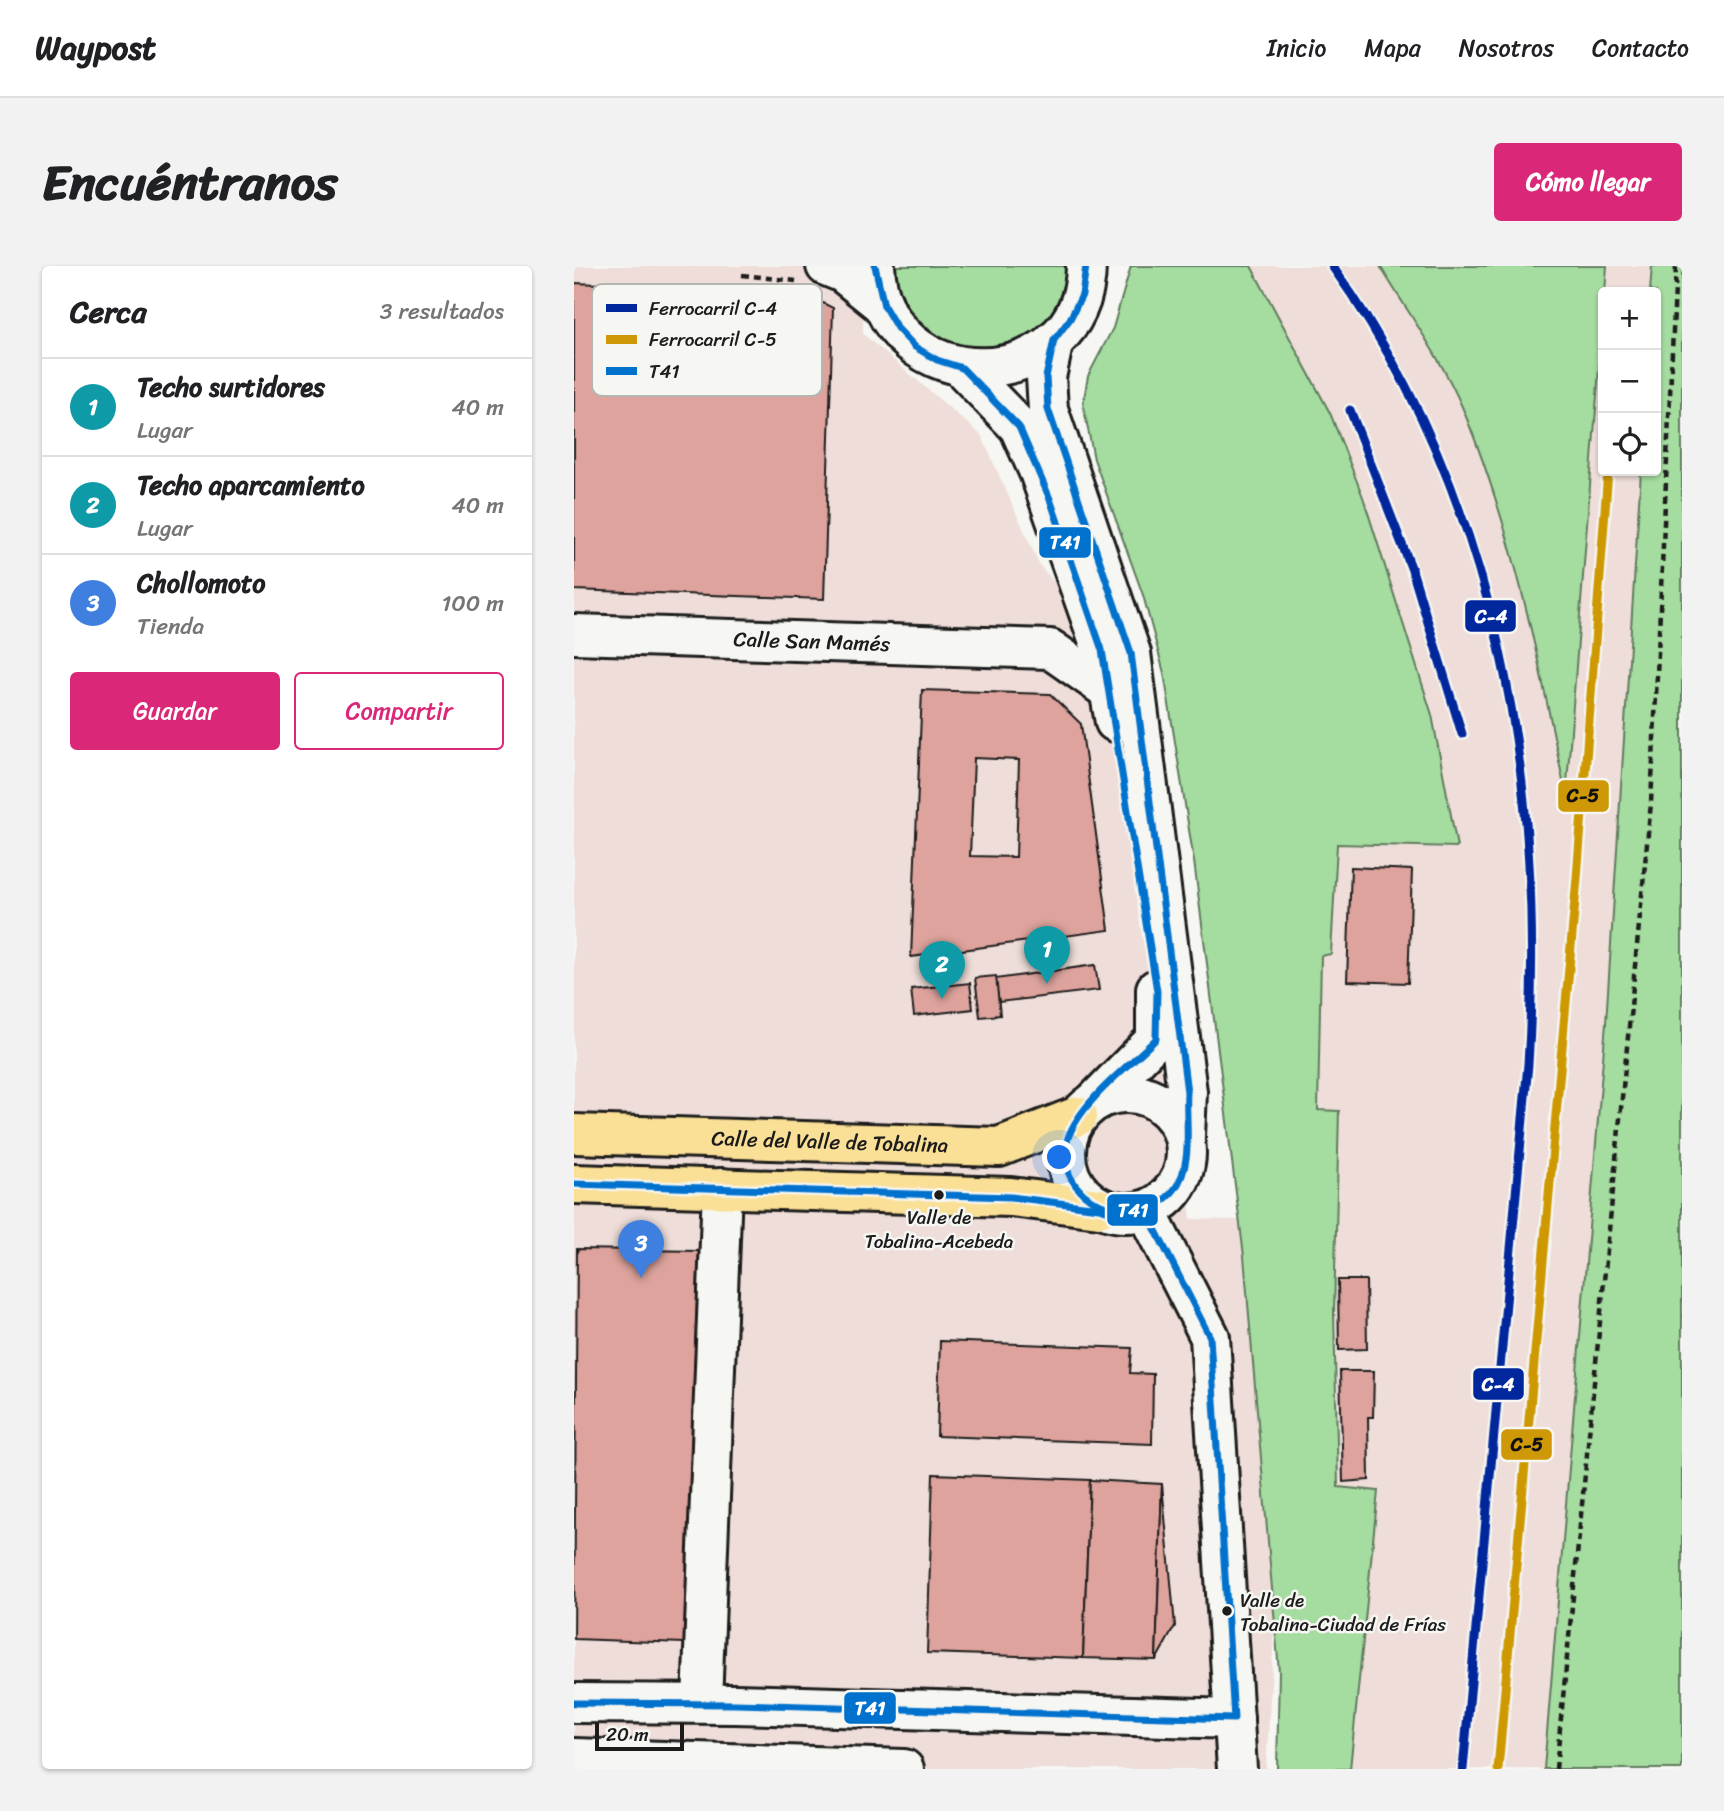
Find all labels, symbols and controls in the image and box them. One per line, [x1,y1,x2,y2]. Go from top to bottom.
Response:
text: Waypost [35,19,156,77]
text: Inicio [1267,27,1326,69]
text: Mapa [1364,27,1421,69]
text: Nosotros [1459,27,1554,69]
text: Contacto [1592,27,1689,69]
text: Encuéntranos [42,139,338,226]
button: Cómo llegar [1494,143,1682,221]
legend [592,284,822,396]
text: Cerca [70,285,146,339]
map controls [1598,287,1661,476]
button: + [1598,287,1661,350]
text: 3 resultados [380,291,504,332]
text: Ferrocarril C-4 [649,292,777,325]
text: Ferrocarril C-5 [649,323,777,356]
button: − [1598,350,1661,413]
text: T41 [649,355,680,388]
text: Techo surtidores [137,364,325,410]
text: 1 [88,387,98,428]
text: 40 m [451,387,504,428]
text: Lugar [137,410,193,451]
button: locate [1598,413,1661,476]
text: Techo aparcamiento [137,462,365,508]
text: 2 [86,485,100,526]
text: 40 m [451,485,504,526]
text: Lugar [137,508,193,549]
line badge: T41 [1038,526,1092,559]
text: T41 [1050,526,1080,559]
text: Chollomoto [137,560,266,606]
text: 3 [87,583,99,624]
text: 100 m [441,583,504,624]
line badge: C-4 [1464,599,1517,633]
text: C-4 [1474,600,1507,633]
text: Tienda [137,606,204,647]
street label: Calle San Mamés [733,620,891,663]
button: Guardar [70,672,280,750]
button: Compartir [294,672,504,750]
line badge: C-5 [1557,779,1610,813]
text: C-5 [1566,779,1600,812]
pin: 1 [1024,926,1070,984]
pin: 2 [919,941,965,999]
street label: Calle del Valle de Tobalina [711,1119,949,1164]
your location [1042,1140,1076,1174]
marker: Valle de Tobalina-Acebeda [932,1188,946,1202]
line badge: T41 [1106,1193,1159,1227]
text: T41 [1118,1194,1148,1227]
place label: Valle de Tobalina-Acebeda [865,1201,1014,1258]
pin: 3 [618,1220,664,1278]
line badge: C-4 [1472,1367,1525,1401]
text: C-4 [1481,1368,1514,1401]
line badge: C-5 [1500,1428,1553,1461]
text: C-5 [1510,1428,1544,1461]
place label: Valle de Tobalina-Ciudad de Frías [1240,1584,1446,1641]
marker: Valle de Tobalina-Ciudad de Frías [1220,1604,1234,1618]
line badge: T41 [843,1691,897,1725]
text: T41 [855,1692,885,1725]
text: 20 m [606,1718,649,1751]
scale bar [595,1720,684,1752]

